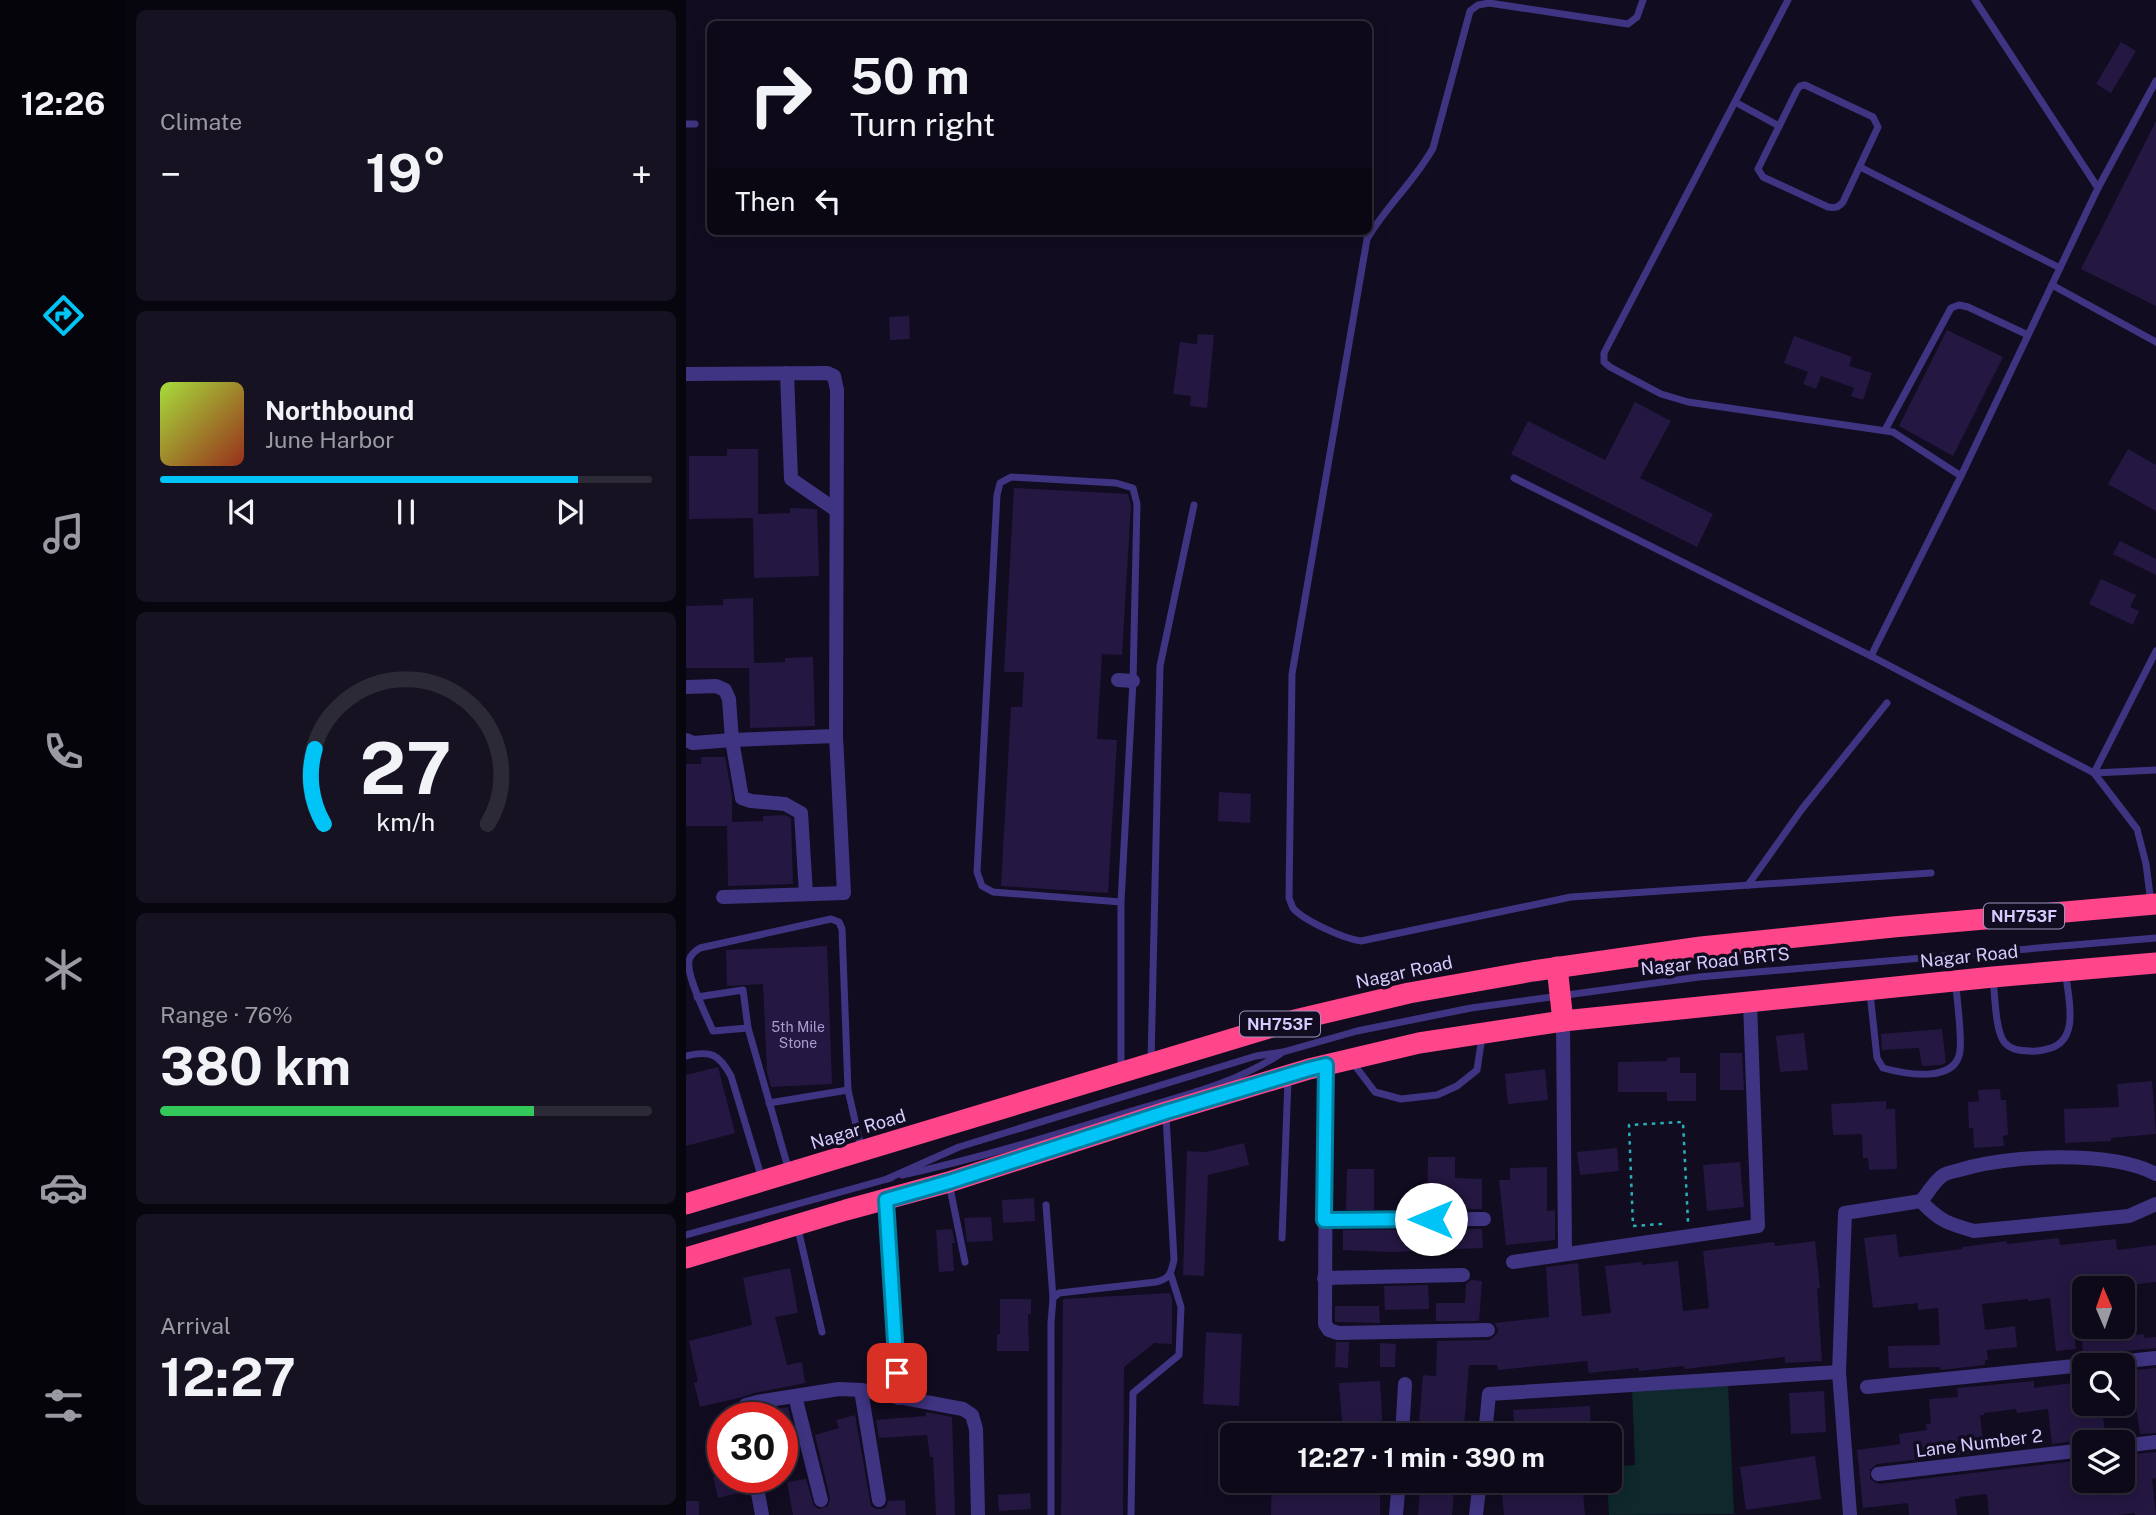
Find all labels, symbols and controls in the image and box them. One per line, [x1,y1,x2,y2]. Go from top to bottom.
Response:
text: 50 m [850,47,970,105]
icon: right [735,49,826,140]
text: 12:26 [21,85,105,122]
text: Turn right [850,106,995,143]
text: Climate [160,108,242,135]
text: 19° [365,143,447,204]
text: − [160,152,181,197]
text: + [631,152,652,197]
icon: left [809,182,847,220]
text: Then [735,186,795,217]
icon: directions [39,291,88,340]
text: Northbound [265,395,414,426]
text: June Harbor [265,426,394,453]
icon: previous [223,493,261,531]
icon: pause [387,493,425,531]
icon: next [551,493,589,531]
icon: music [39,509,88,558]
text: 27 [360,725,452,810]
icon: phone [39,727,88,776]
text: km/h [377,806,435,836]
road number: NH753F [1984,904,2064,928]
street label: Nagar Road [1919,940,2019,972]
street label: Nagar Road BRTS [1639,943,1791,979]
icon: climate [39,945,88,994]
street label: Nagar Road [1354,951,1454,993]
text: Range · 76% [160,1001,293,1028]
road number: NH753F [1240,1012,1320,1036]
house number: 5th Mile Stone [771,1019,825,1051]
text: 380 km [160,1036,351,1097]
street label: Nagar Road [808,1105,908,1153]
icon: car [39,1163,88,1212]
position arrow [1394,1182,1468,1256]
north arrow [2072,1276,2135,1339]
map controls [2072,1276,2135,1493]
text: Arrival [160,1312,231,1339]
pin [867,1343,927,1403]
text: 12:27 [160,1347,296,1408]
button: search [2072,1353,2135,1416]
icon: arrive [878,1354,916,1392]
icon: filters [39,1381,88,1430]
speed limit sign: 30 [707,1402,798,1493]
street label: Lane Number 2 [1914,1425,2044,1461]
button: layers [2072,1430,2135,1493]
text: 12:27 · 1 min · 390 m [1297,1442,1545,1473]

